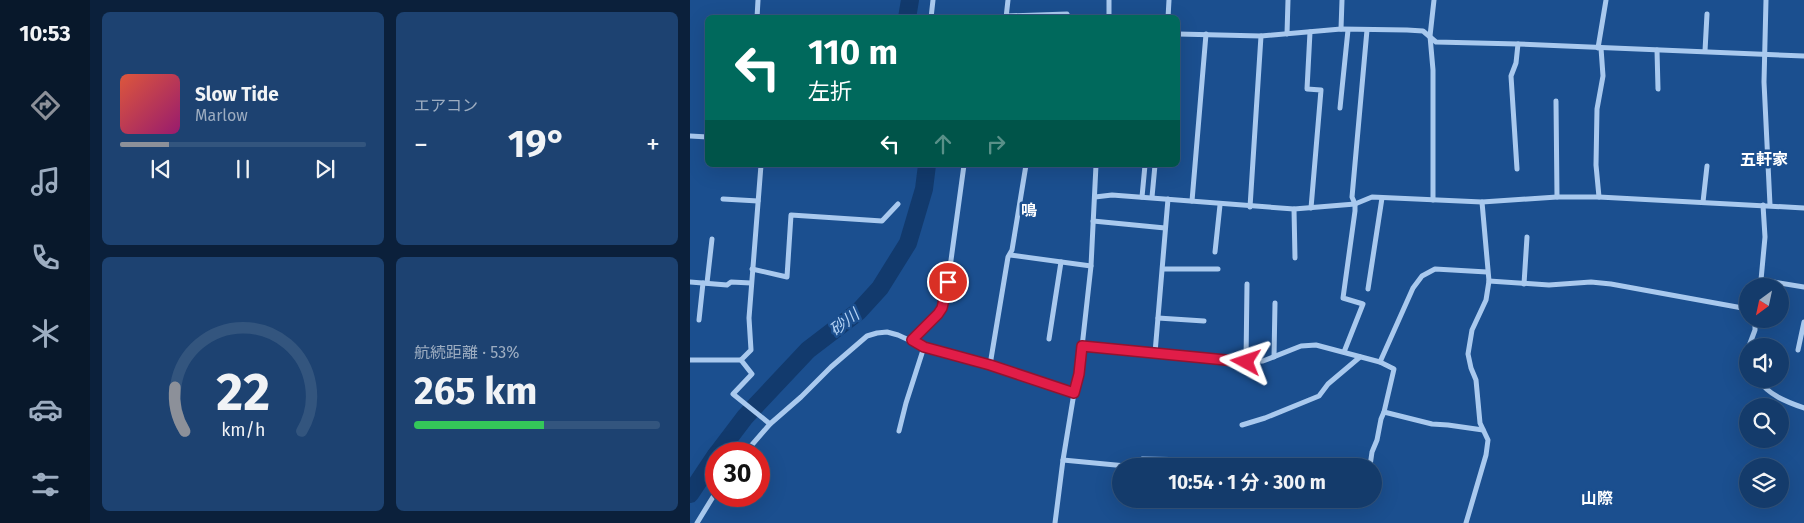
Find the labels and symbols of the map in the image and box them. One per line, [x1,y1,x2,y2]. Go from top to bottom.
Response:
district label: 五軒家 [1740,150,1788,169]
district label: 鳴 [1021,201,1037,220]
pin [927,261,969,303]
north arrow [1739,278,1789,328]
water label: 砂川 [826,304,864,340]
position arrow [1219,335,1271,387]
speed limit sign: 30 [705,442,770,507]
district label: 山際 [1581,489,1613,508]

